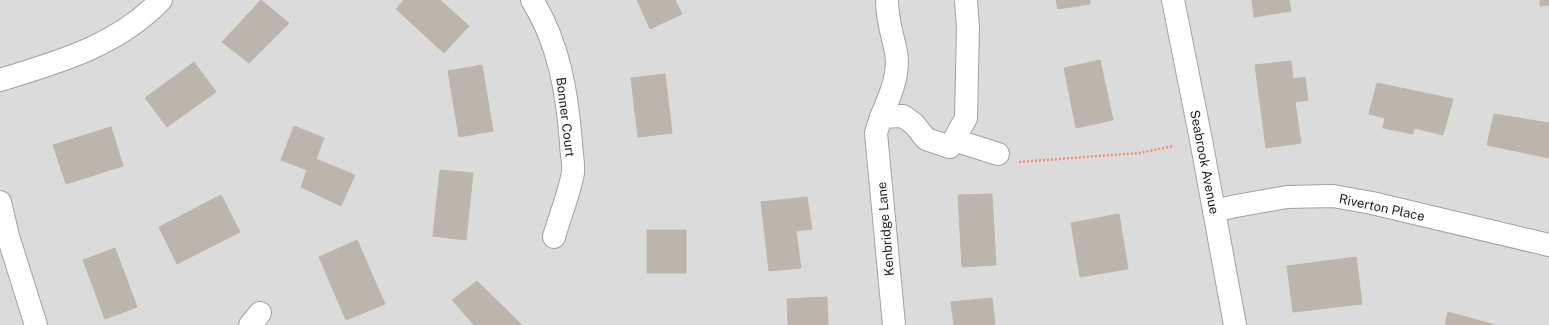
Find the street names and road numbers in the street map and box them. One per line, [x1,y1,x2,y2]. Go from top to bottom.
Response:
street label: Bonner Court [553,76,578,158]
street label: Seabrook Avenue [1187,109,1222,215]
street label: Kenbridge Lane [874,181,897,277]
street label: Riverton Place [1338,191,1426,224]

